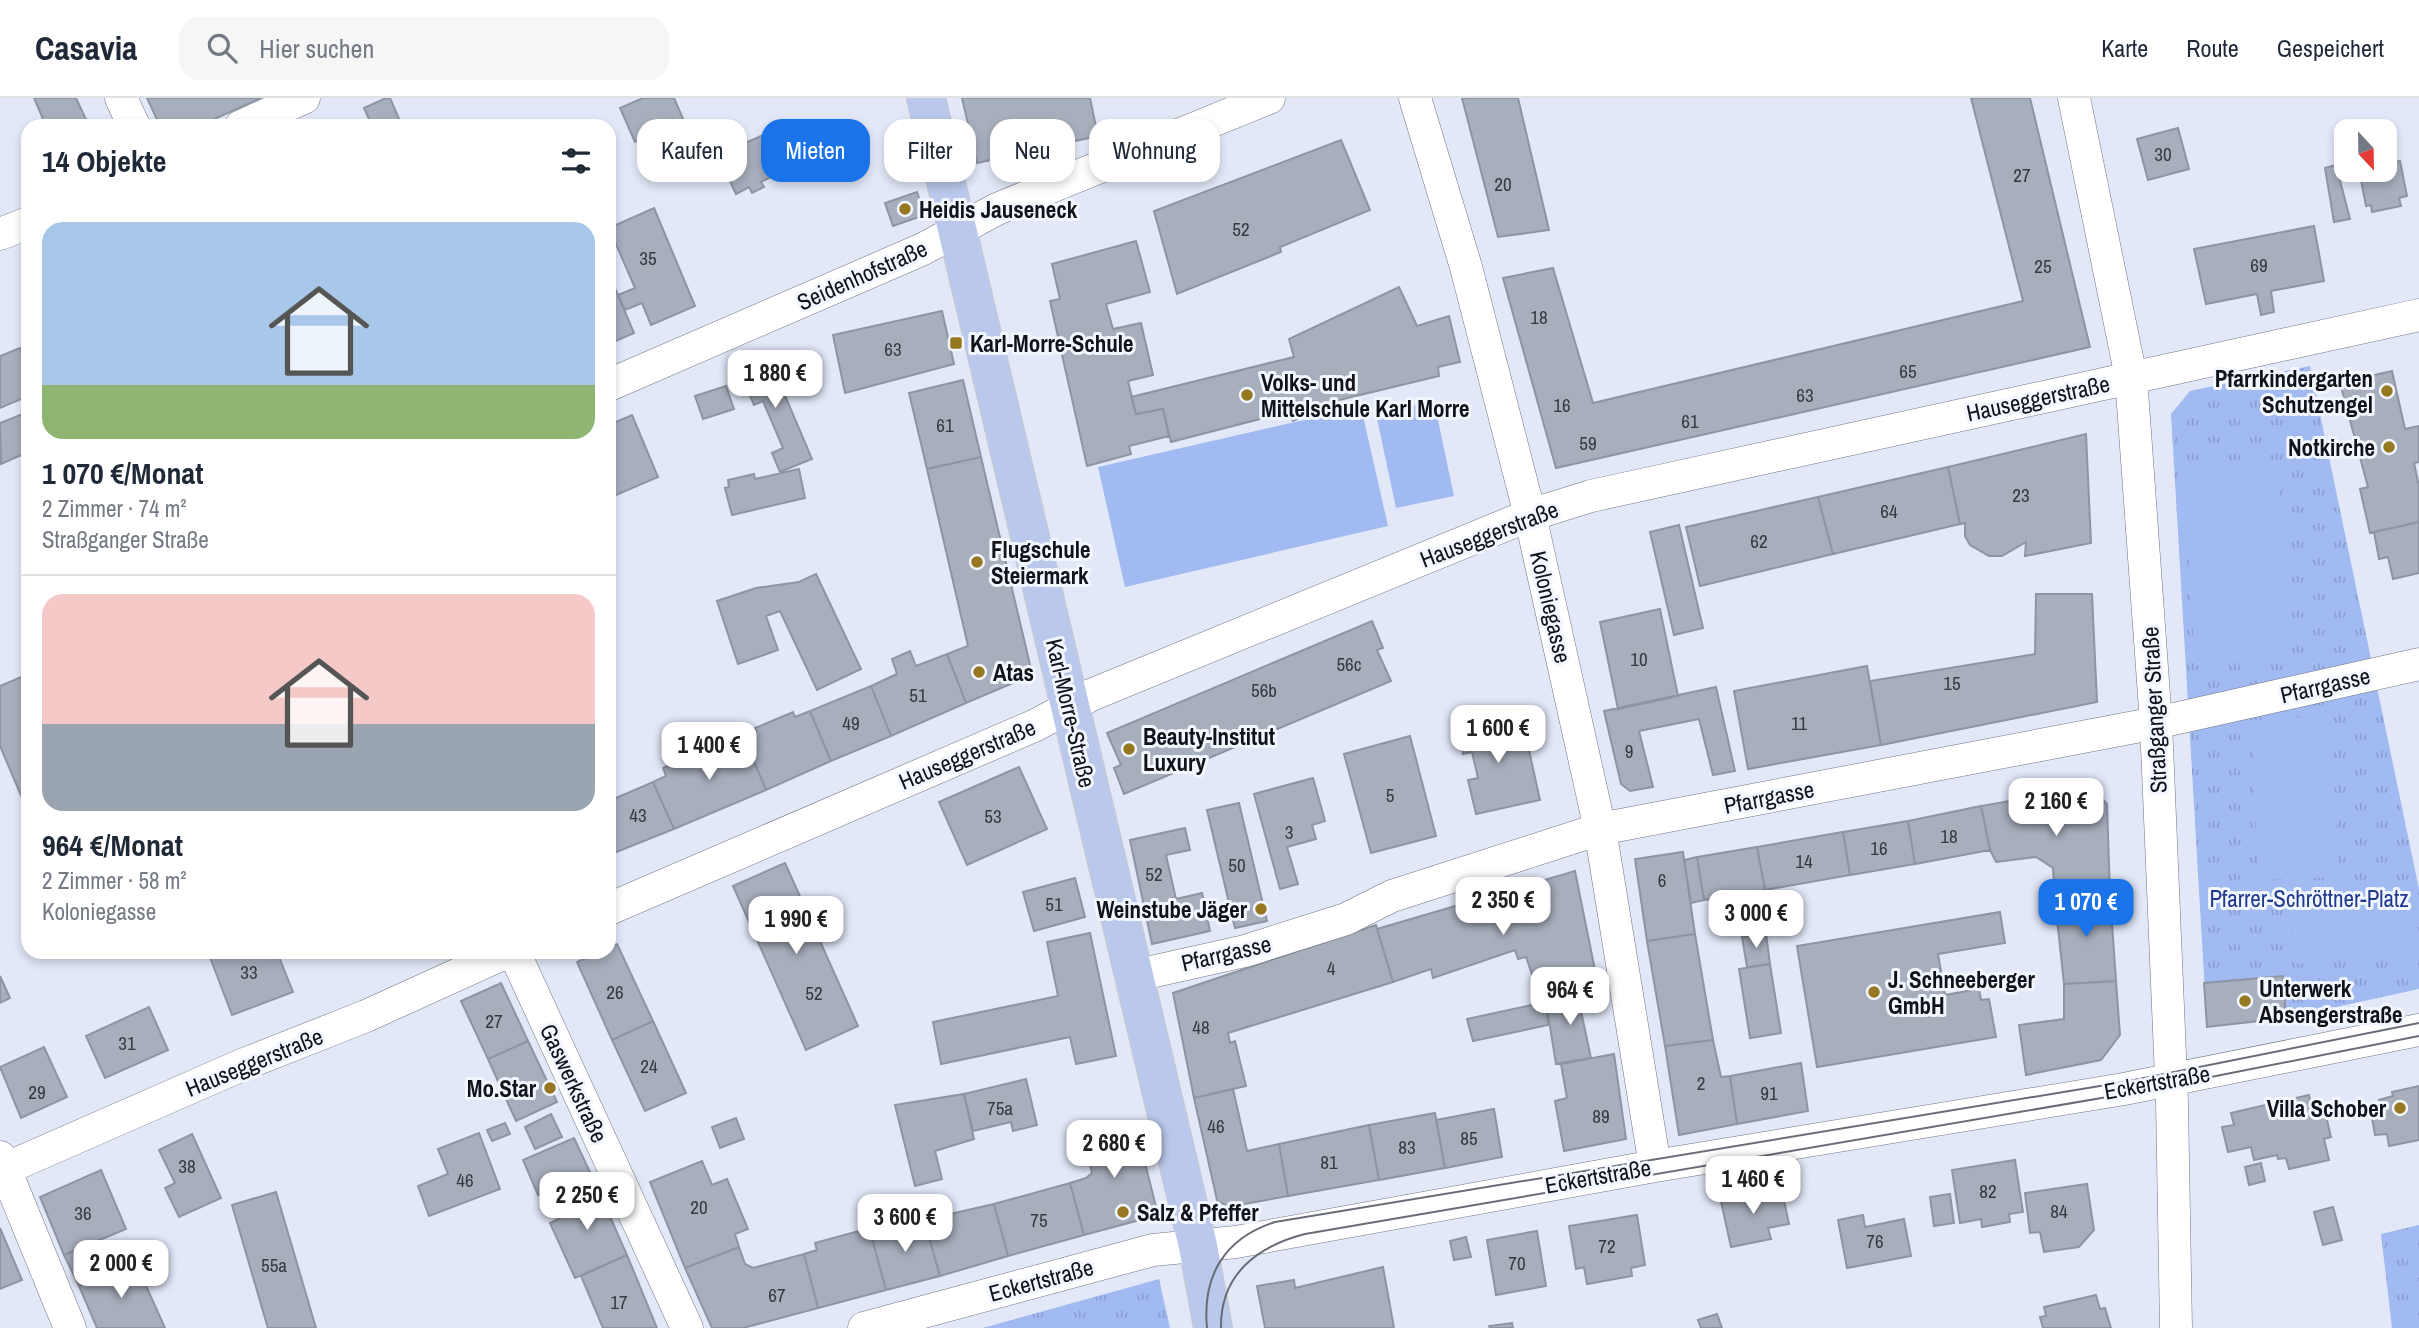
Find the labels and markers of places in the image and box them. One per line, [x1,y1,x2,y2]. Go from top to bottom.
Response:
place label: Heidis Jauseneck [919,194,1078,225]
marker: Heidis Jauseneck [897,201,913,217]
place label: Karl-Morre-Schule [970,328,1133,359]
marker: Karl-Morre-Schule [948,335,964,351]
pin: 1 880 € [710,350,840,410]
place label: Pfarrkindergarten Schutzengel [2215,363,2373,420]
place label: Volks- und Mittelschule Karl Morre [1261,367,1470,424]
marker: Pfarrkindergarten Schutzengel [2379,383,2395,399]
marker: Volks- und Mittelschule Karl Morre [1239,387,1255,403]
place label: Notkirche [2288,432,2375,463]
marker: Notkirche [2381,439,2397,455]
place label: Flugschule Steiermark [991,534,1091,591]
marker: Flugschule Steiermark [969,554,985,570]
place label: Atas [993,657,1034,688]
marker: Atas [971,664,987,680]
pin: 1 600 € [1433,706,1563,765]
place label: Beauty-Institut Luxury [1143,721,1275,778]
pin: 1 400 € [644,722,774,782]
marker: Beauty-Institut Luxury [1121,741,1137,757]
pin: 2 160 € [1991,778,2121,838]
pin: 2 350 € [1438,878,1568,937]
pin: 1 070 € [2021,880,2151,939]
pin: 3 000 € [1691,890,1821,950]
place label: Weinstube Jäger [1096,894,1248,925]
pin: 1 990 € [731,896,861,956]
marker: Weinstube Jäger [1253,901,1269,917]
place label: J. Schneeberger GmbH [1888,964,2035,1021]
pin: 964 € [1521,968,1619,1027]
place label: Unterwerk Absengerstraße [2259,973,2403,1030]
marker: J. Schneeberger GmbH [1866,984,1882,1000]
marker: Unterwerk Absengerstraße [2237,993,2253,1009]
place label: Mo.Star [467,1073,537,1104]
marker: Mo.Star [542,1080,558,1096]
place label: Villa Schober [2267,1093,2387,1124]
marker: Villa Schober [2392,1100,2408,1116]
pin: 2 680 € [1049,1121,1179,1180]
pin: 1 460 € [1688,1156,1818,1216]
pin: 2 250 € [522,1172,652,1232]
pin: 3 600 € [840,1194,970,1254]
place label: Salz & Pfeffer [1137,1197,1259,1228]
marker: Salz & Pfeffer [1115,1204,1131,1220]
pin: 2 000 € [56,1240,186,1300]

